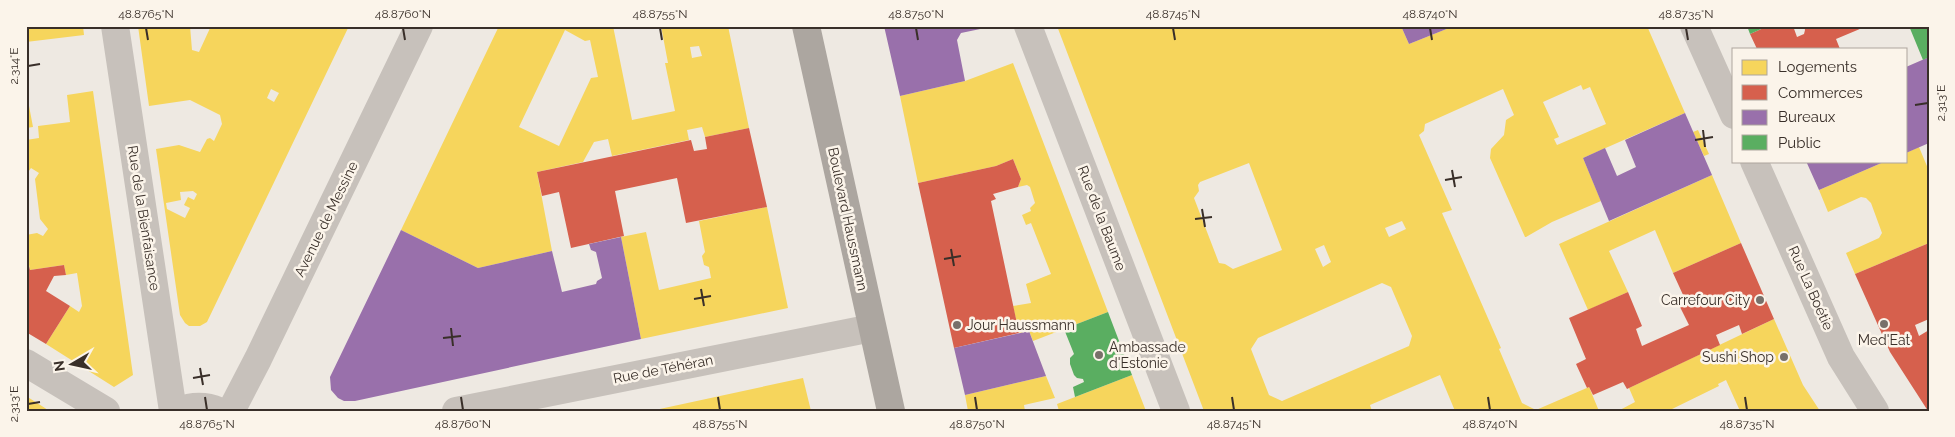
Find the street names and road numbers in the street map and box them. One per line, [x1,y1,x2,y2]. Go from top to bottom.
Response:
street label: Rue de la Bienfaisance [125,144,163,292]
street label: Boulevard Haussmann [825,146,871,292]
street label: Avenue de Messine [291,159,361,279]
street label: Rue de la Baume [1075,163,1129,273]
street label: Rue La Boétie [1785,244,1837,332]
street label: Rue de Téhéran [612,351,714,387]

